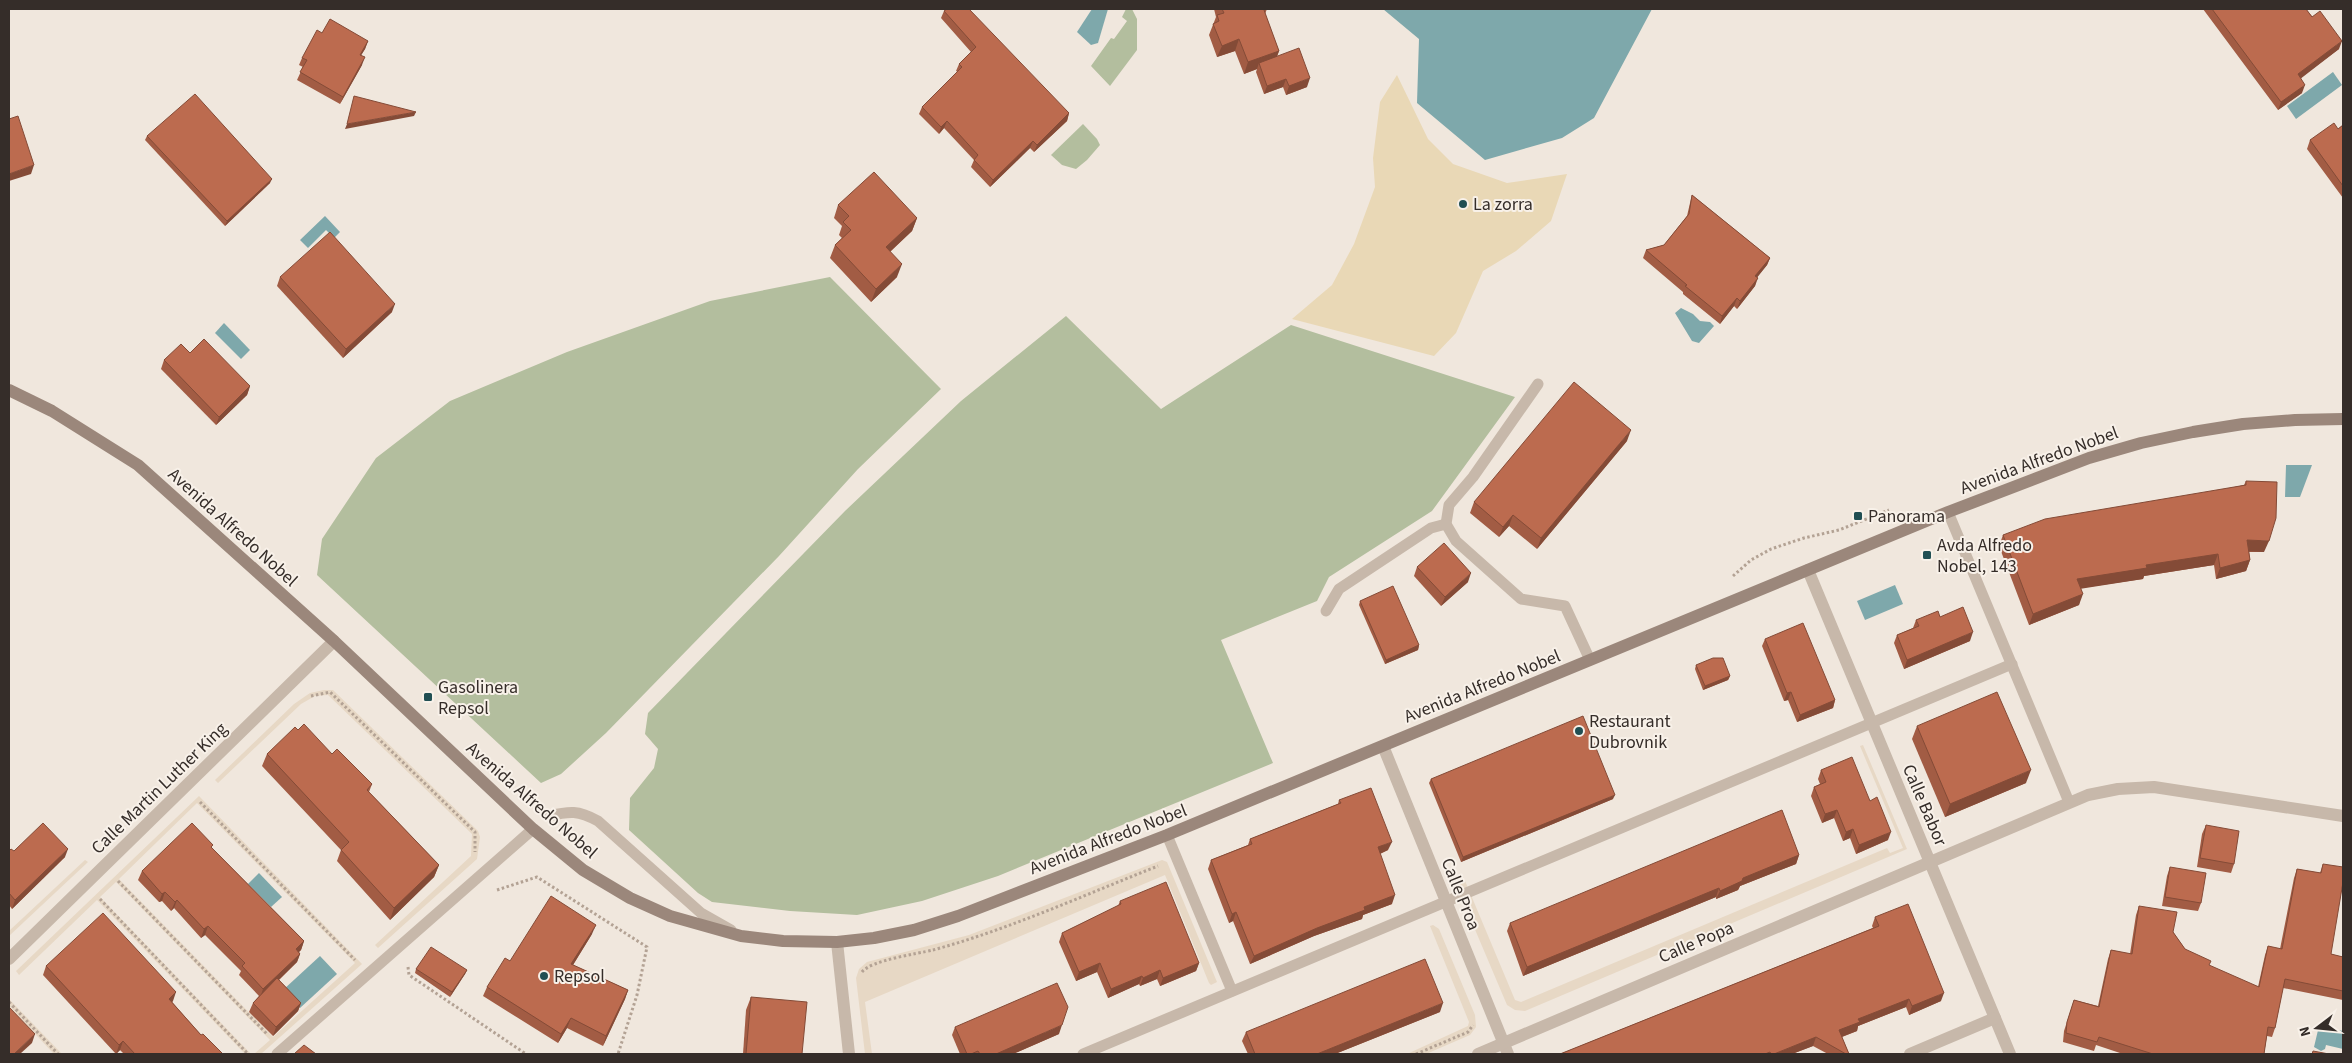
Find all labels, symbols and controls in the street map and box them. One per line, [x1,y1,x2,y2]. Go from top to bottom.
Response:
place label: La zorra [1473,192,1533,217]
marker: La zorra [1457,198,1469,210]
street label: Avenida Alfredo Nobel [1957,420,2122,501]
street label: Avenida Alfredo Nobel [162,462,303,592]
place label: Panorama [1868,504,1945,529]
marker: Panorama [1852,510,1864,522]
place label: Avda Alfredo Nobel, 143 [1937,533,2032,579]
marker: Avda Alfredo Nobel, 143 [1921,549,1933,561]
street label: Avenida Alfredo Nobel [1400,644,1564,729]
place label: Gasolinera Repsol [438,675,518,721]
marker: Gasolinera Repsol [422,691,434,703]
place label: Restaurant Dubrovnik [1589,709,1671,755]
street label: Calle Martin Luther King [86,717,233,860]
marker: Restaurant Dubrovnik [1573,725,1585,737]
street label: Avenida Alfredo Nobel [461,736,603,864]
street label: Calle Babor [1896,760,1953,851]
street label: Avenida Alfredo Nobel [1026,798,1190,881]
street label: Calle Proa [1435,854,1486,934]
street label: Calle Popa [1655,915,1738,969]
place label: Repsol [554,964,605,989]
marker: Repsol [538,970,550,982]
north arrow [2292,1003,2342,1053]
text: N [2295,1024,2316,1039]

